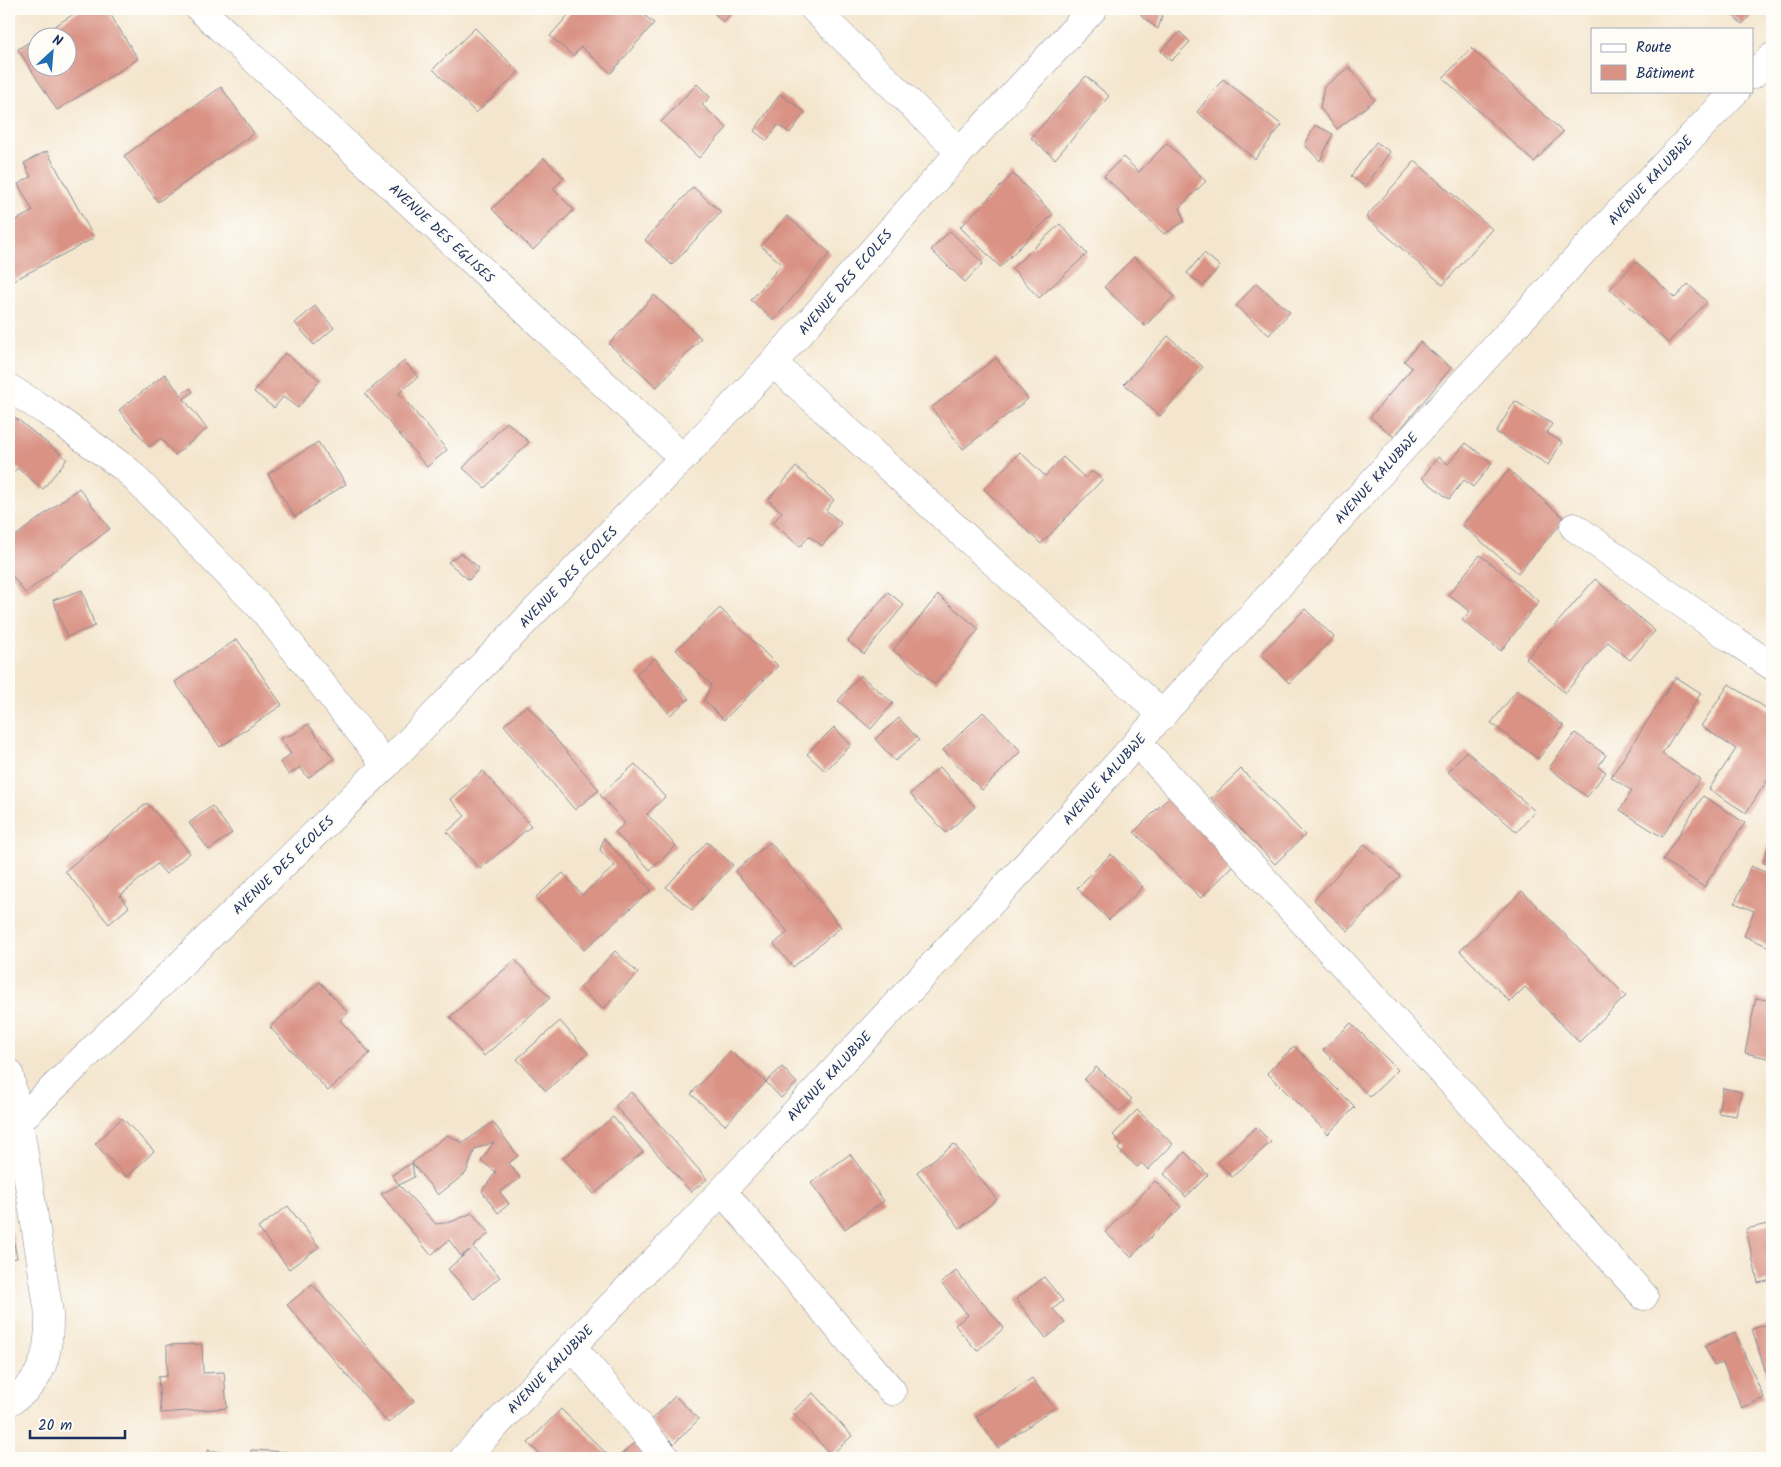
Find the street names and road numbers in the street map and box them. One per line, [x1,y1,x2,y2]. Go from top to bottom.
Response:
street label: AVENUE KALUBWE [1603,130,1699,231]
street label: AVENUE DES EGLISES [383,179,500,289]
street label: AVENUE DES ECOLES [793,224,899,341]
street label: AVENUE KALUBWE [1330,427,1424,529]
street label: AVENUE DES ECOLES [514,521,624,634]
street label: AVENUE KALUBWE [1058,728,1152,830]
street label: AVENUE DES ECOLES [228,811,340,920]
street label: AVENUE KALUBWE [782,1026,878,1127]
street label: AVENUE KALUBWE [502,1320,600,1419]

